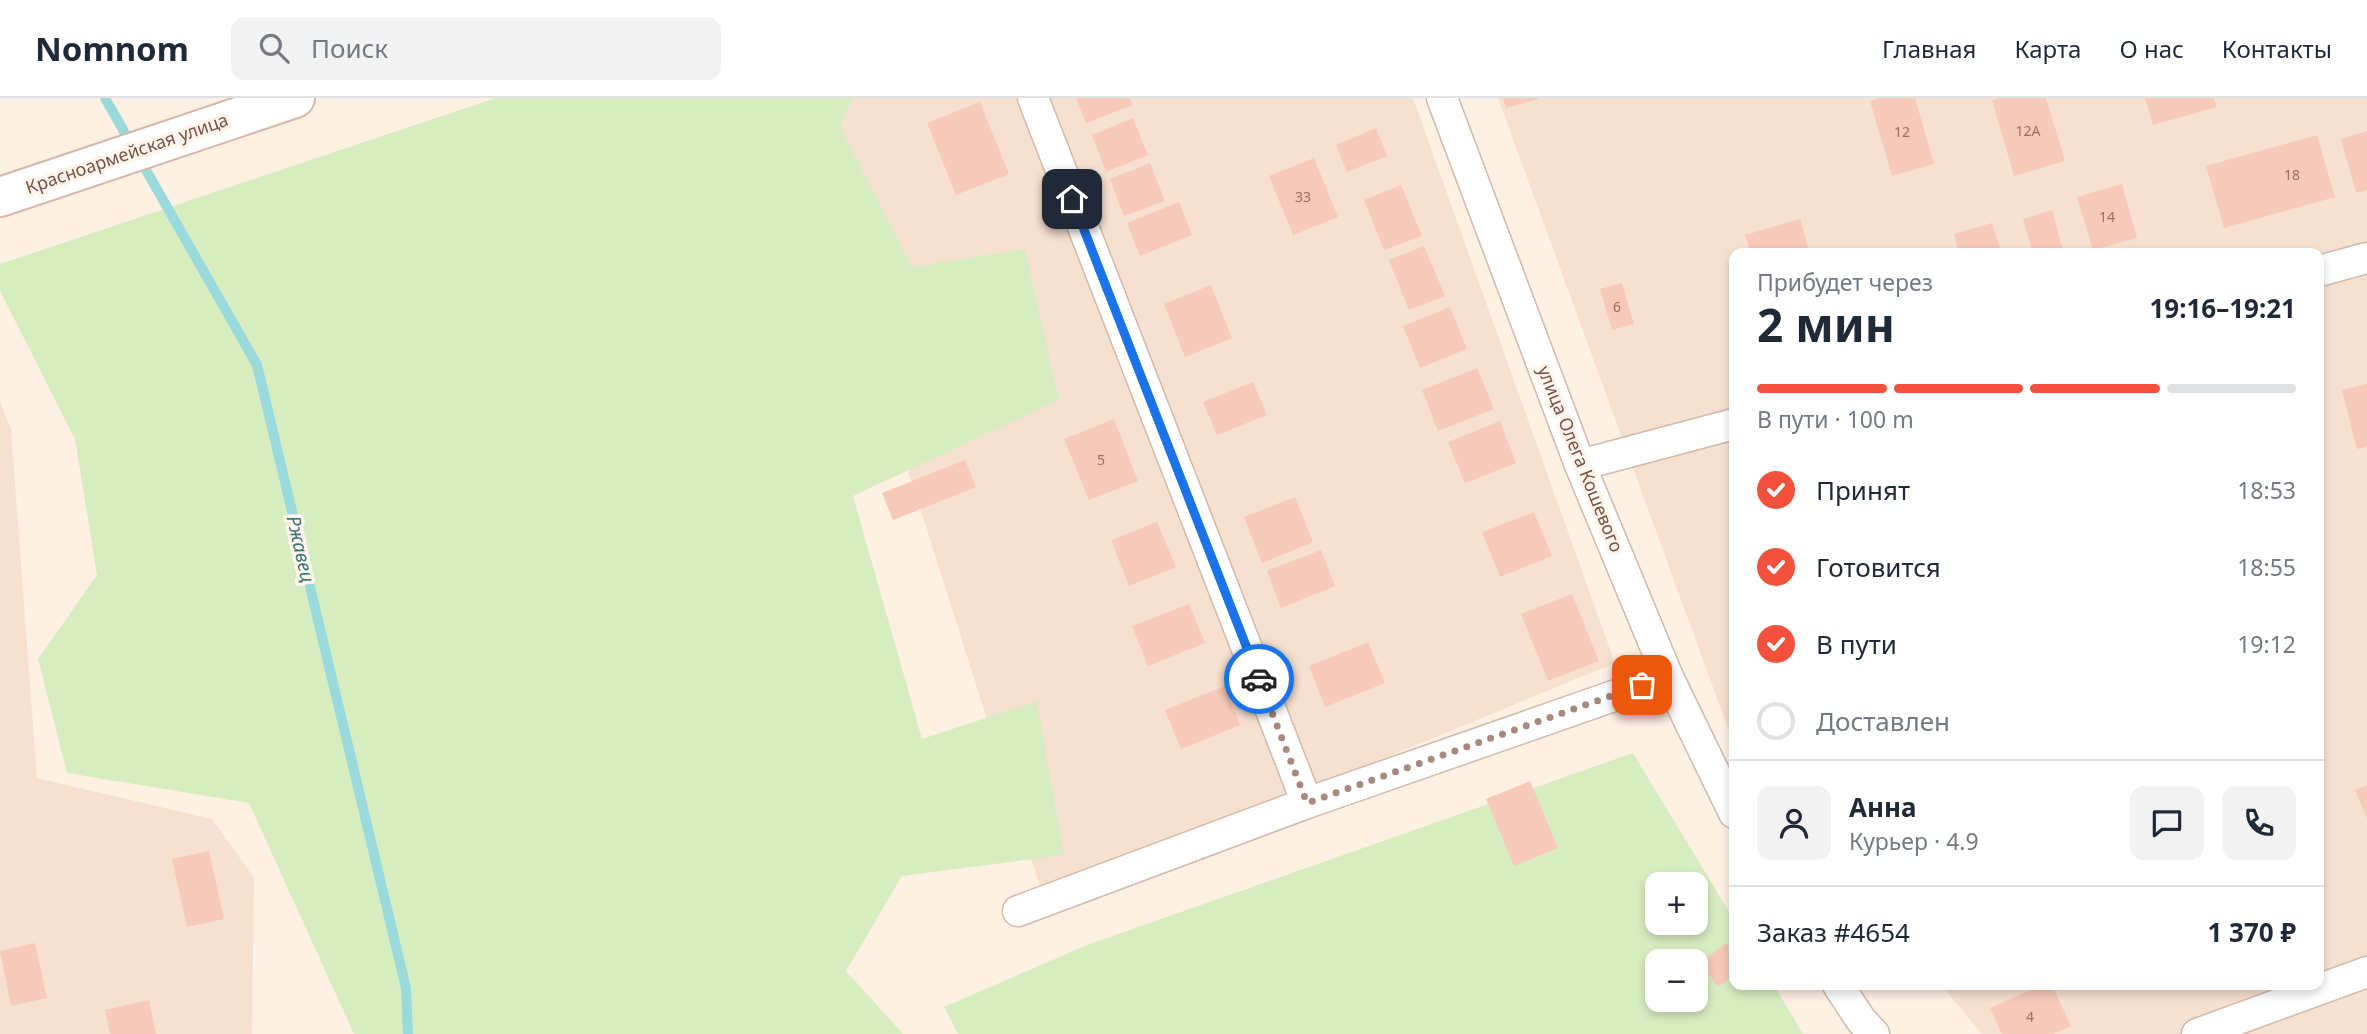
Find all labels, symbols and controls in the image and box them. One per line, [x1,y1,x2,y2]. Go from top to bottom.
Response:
search box [231,17,721,80]
text: Nomnom [35,26,189,71]
icon: search [255,29,293,67]
text: Поиск [311,30,388,66]
text: Главная [1882,32,1976,65]
text: Карта [2014,32,2081,65]
text: О нас [2119,32,2184,65]
text: Контакты [2222,32,2332,65]
street label: Красноармейская улица [22,107,231,199]
house number: 12А [2016,121,2041,140]
house number: 12 [1894,122,1910,141]
house number: 18 [2284,165,2300,184]
pin [1042,169,1102,229]
icon: home [1053,180,1091,218]
house number: 33 [1295,187,1311,206]
house number: 14 [2099,207,2115,226]
text: Прибудет через [1757,266,1933,298]
text: 19:16–19:21 [2149,290,2296,326]
text: 2 мин [1757,293,1895,355]
house number: 6 [1613,297,1621,316]
street label: улица Олега Кошевого [1533,362,1629,555]
text: В пути · 100 m [1757,403,1914,435]
house number: 5 [1097,450,1105,469]
icon: check [1757,471,1795,509]
text: Принят [1816,472,1910,508]
text: 18:53 [2237,474,2296,506]
water label: Ржавец [281,513,321,585]
icon: check [1757,548,1795,586]
text: Готовится [1816,549,1941,585]
text: 18:55 [2237,551,2296,583]
icon: check [1757,625,1795,663]
text: В пути [1816,626,1897,662]
text: 19:12 [2237,628,2296,660]
courier [1224,644,1294,714]
pin [1612,655,1672,715]
icon: car [1240,660,1278,698]
icon: bag [1623,666,1661,704]
text: Доставлен [1816,703,1950,739]
button: person [1757,786,1831,860]
button: chat [2130,786,2204,860]
button: phone [2222,786,2296,860]
text: Анна [1849,789,1917,825]
text: Курьер · 4.9 [1849,825,1979,857]
map controls [1645,872,1708,1012]
button: + [1645,872,1708,935]
text: Заказ #4654 [1757,914,1910,950]
text: 1 370 ₽ [2207,914,2296,950]
button: − [1645,949,1708,1012]
house number: 4 [2026,1007,2034,1026]

